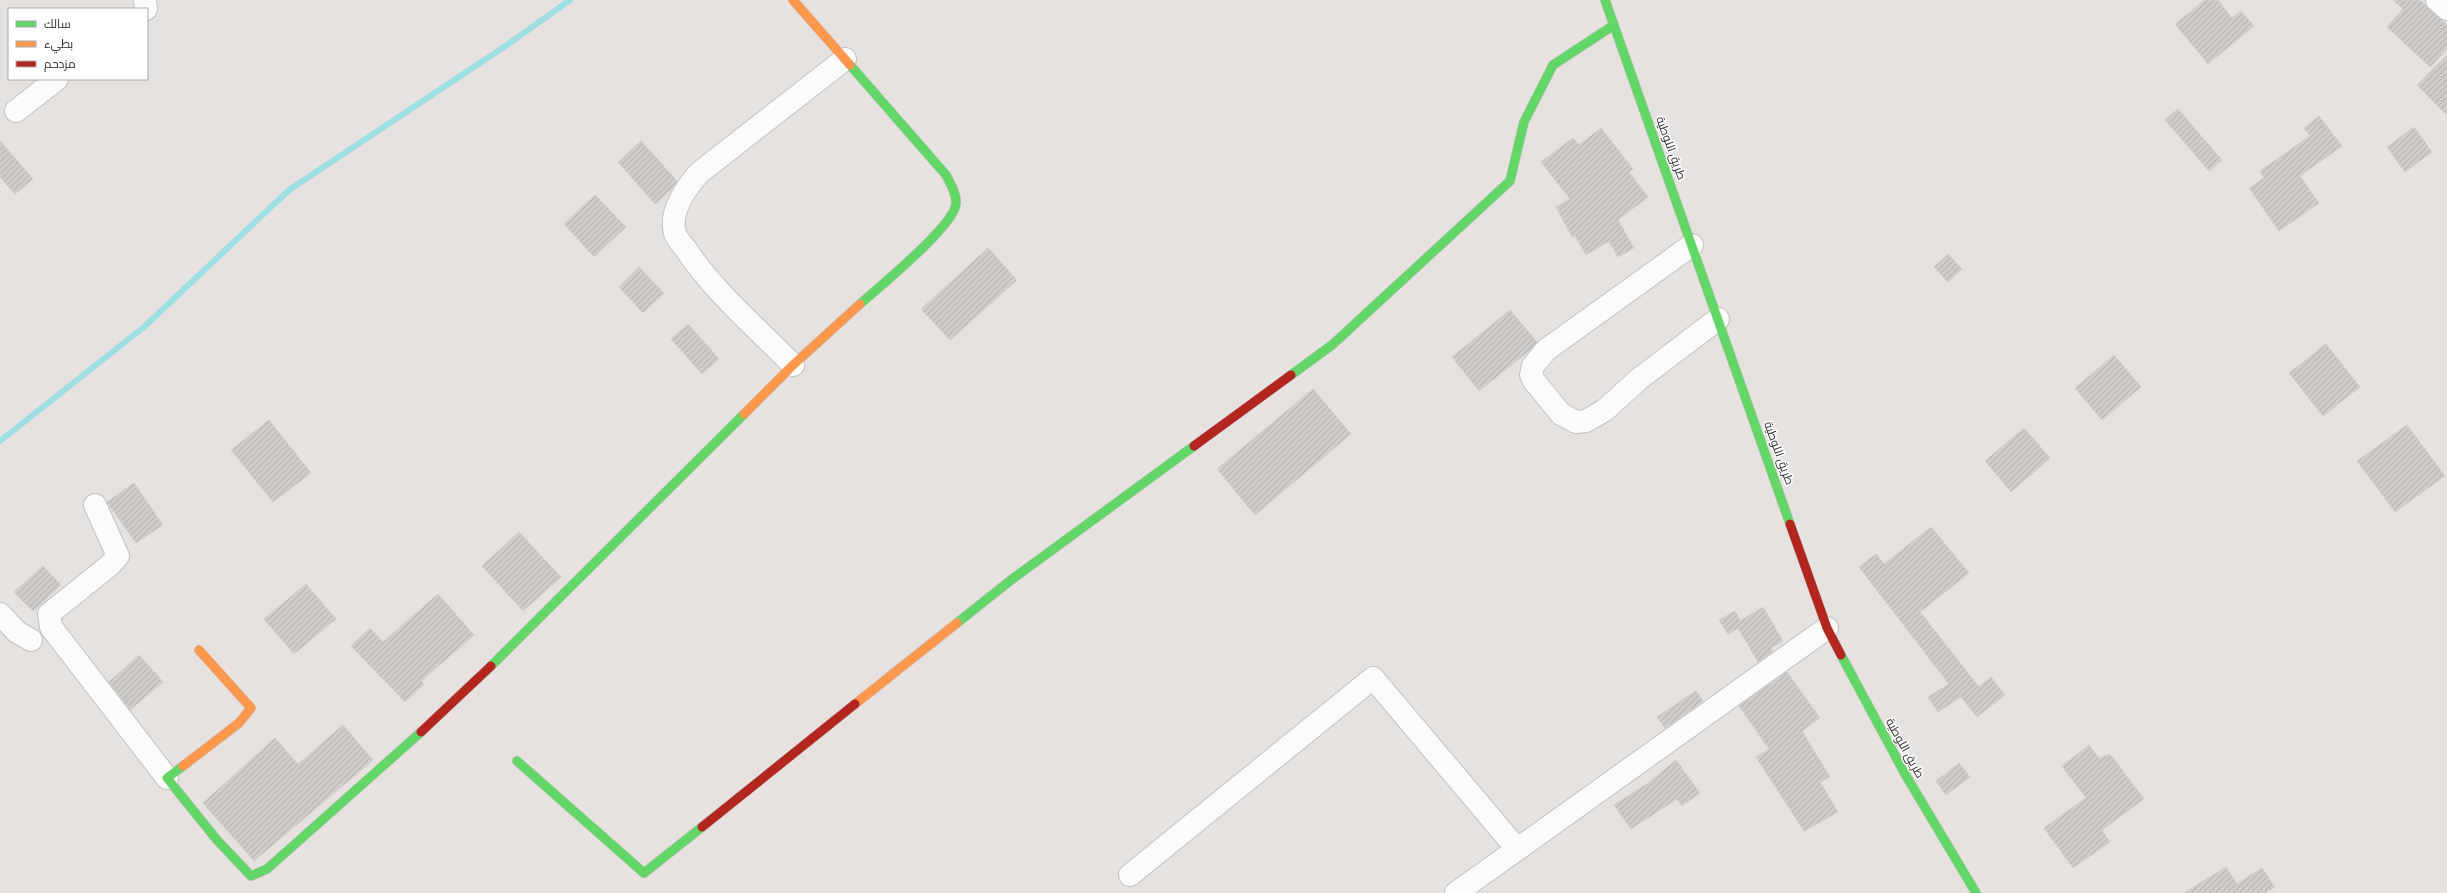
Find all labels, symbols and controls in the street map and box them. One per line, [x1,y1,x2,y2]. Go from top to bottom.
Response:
legend [8,8,148,80]
text: سالك [44,16,71,30]
text: بطيء [44,36,73,54]
text: مزدحم [44,56,76,72]
street label: طريق اللوطية [1653,114,1690,182]
street label: طريق اللوطية [1761,419,1798,487]
street label: طريق اللوطية [1883,715,1928,780]

